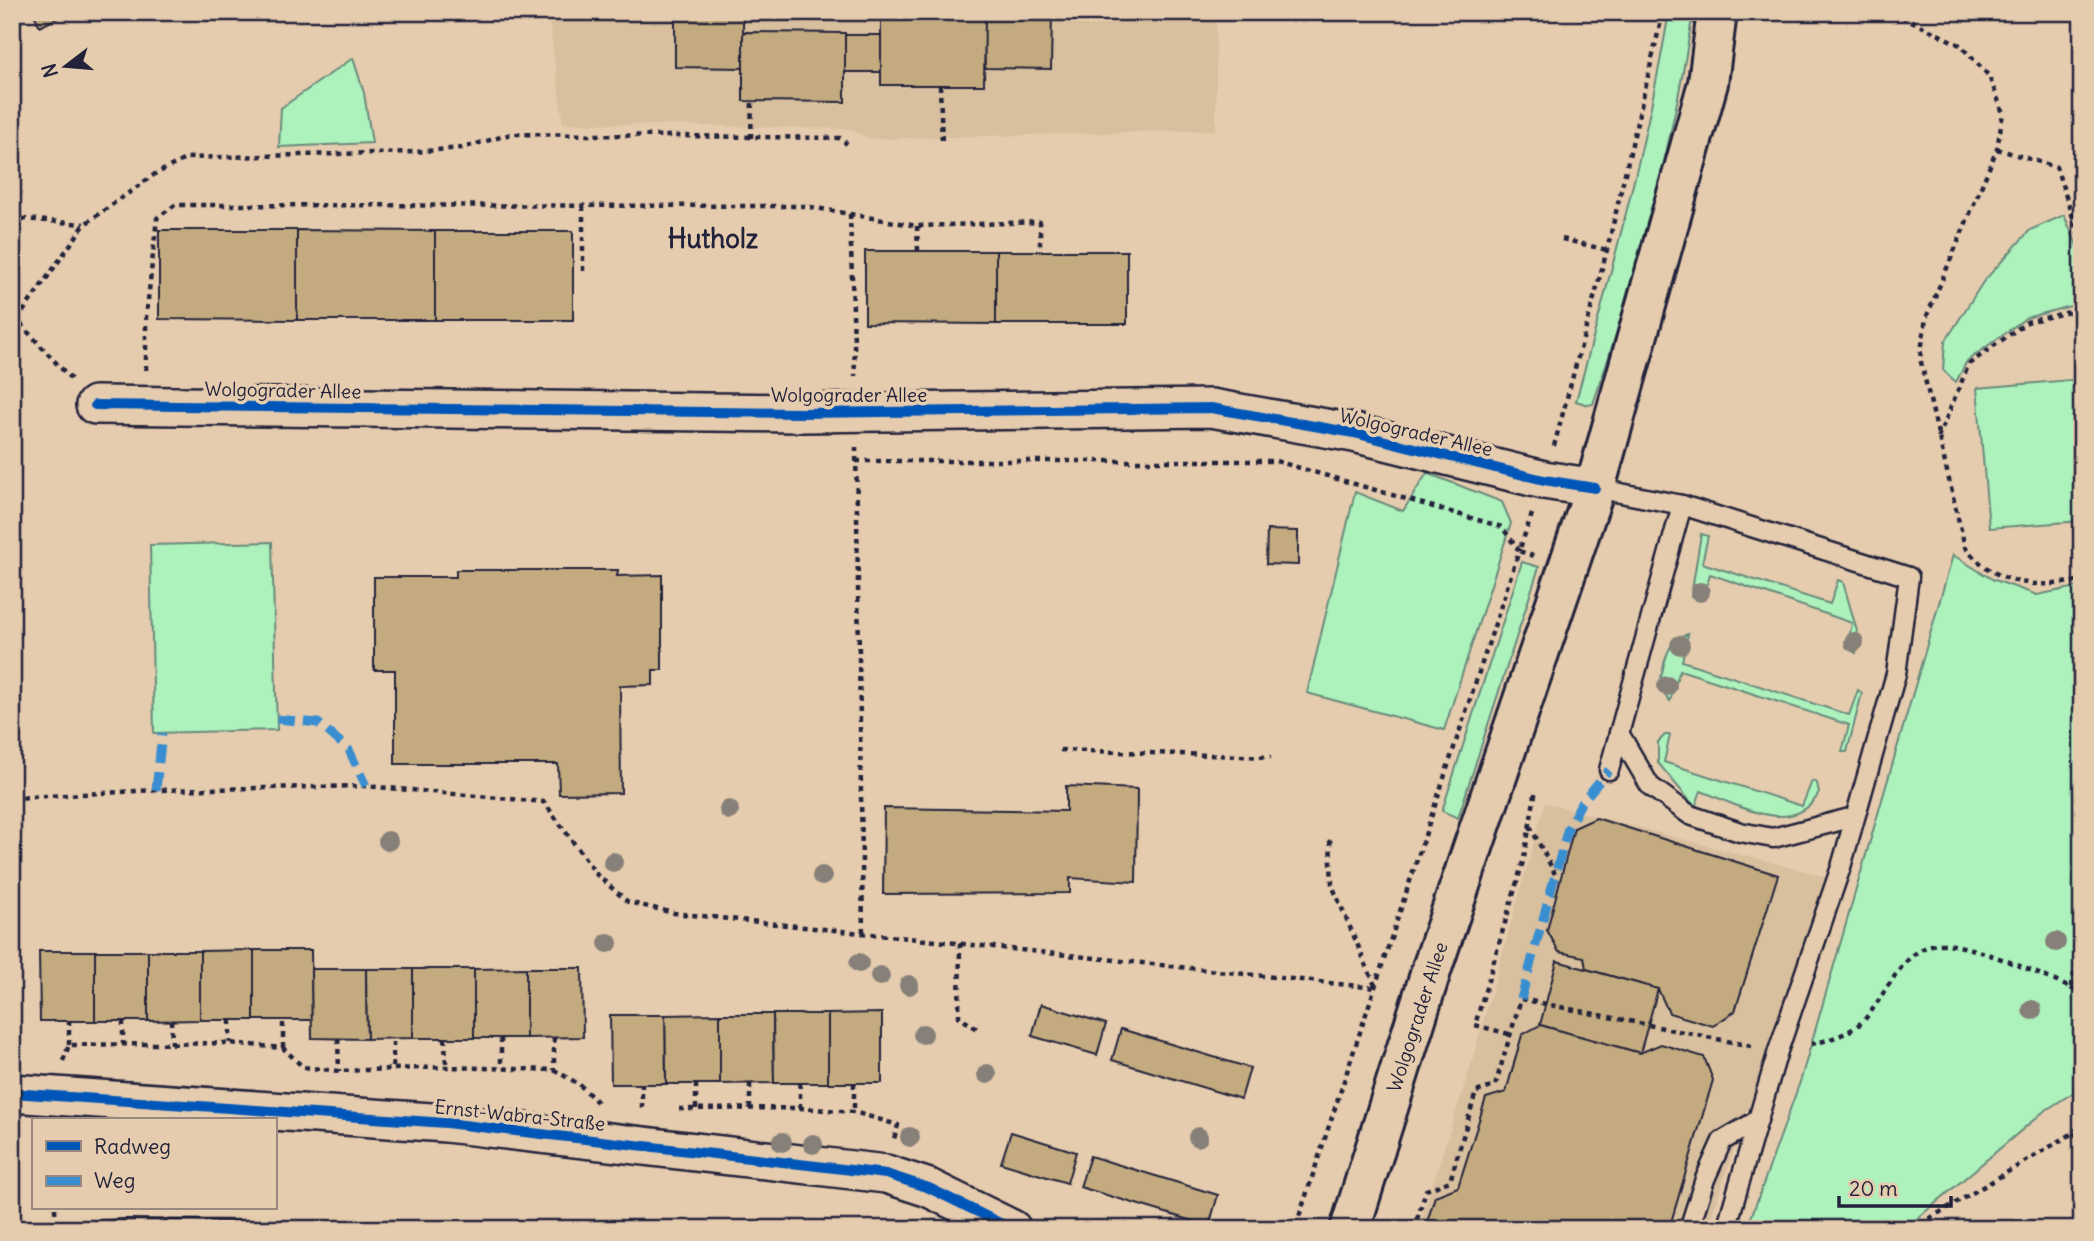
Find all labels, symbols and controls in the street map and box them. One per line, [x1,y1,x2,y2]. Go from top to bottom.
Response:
north arrow [32,32,102,102]
text: N [36,61,63,80]
district label: Hutholz [668,222,759,255]
street label: Wolgograder Allee [205,377,361,403]
street label: Wolgograder Allee [771,383,927,407]
street label: Wolgograder Allee [1337,403,1495,461]
street label: Wolgograder Allee [1381,939,1453,1095]
street label: Ernst-Wabra-Straße [433,1094,607,1136]
legend [32,1118,276,1210]
text: Radweg [94,1133,171,1160]
scale bar [1839,1164,1951,1208]
text: Weg [94,1167,135,1194]
text: 20 m [1849,1175,1898,1202]

